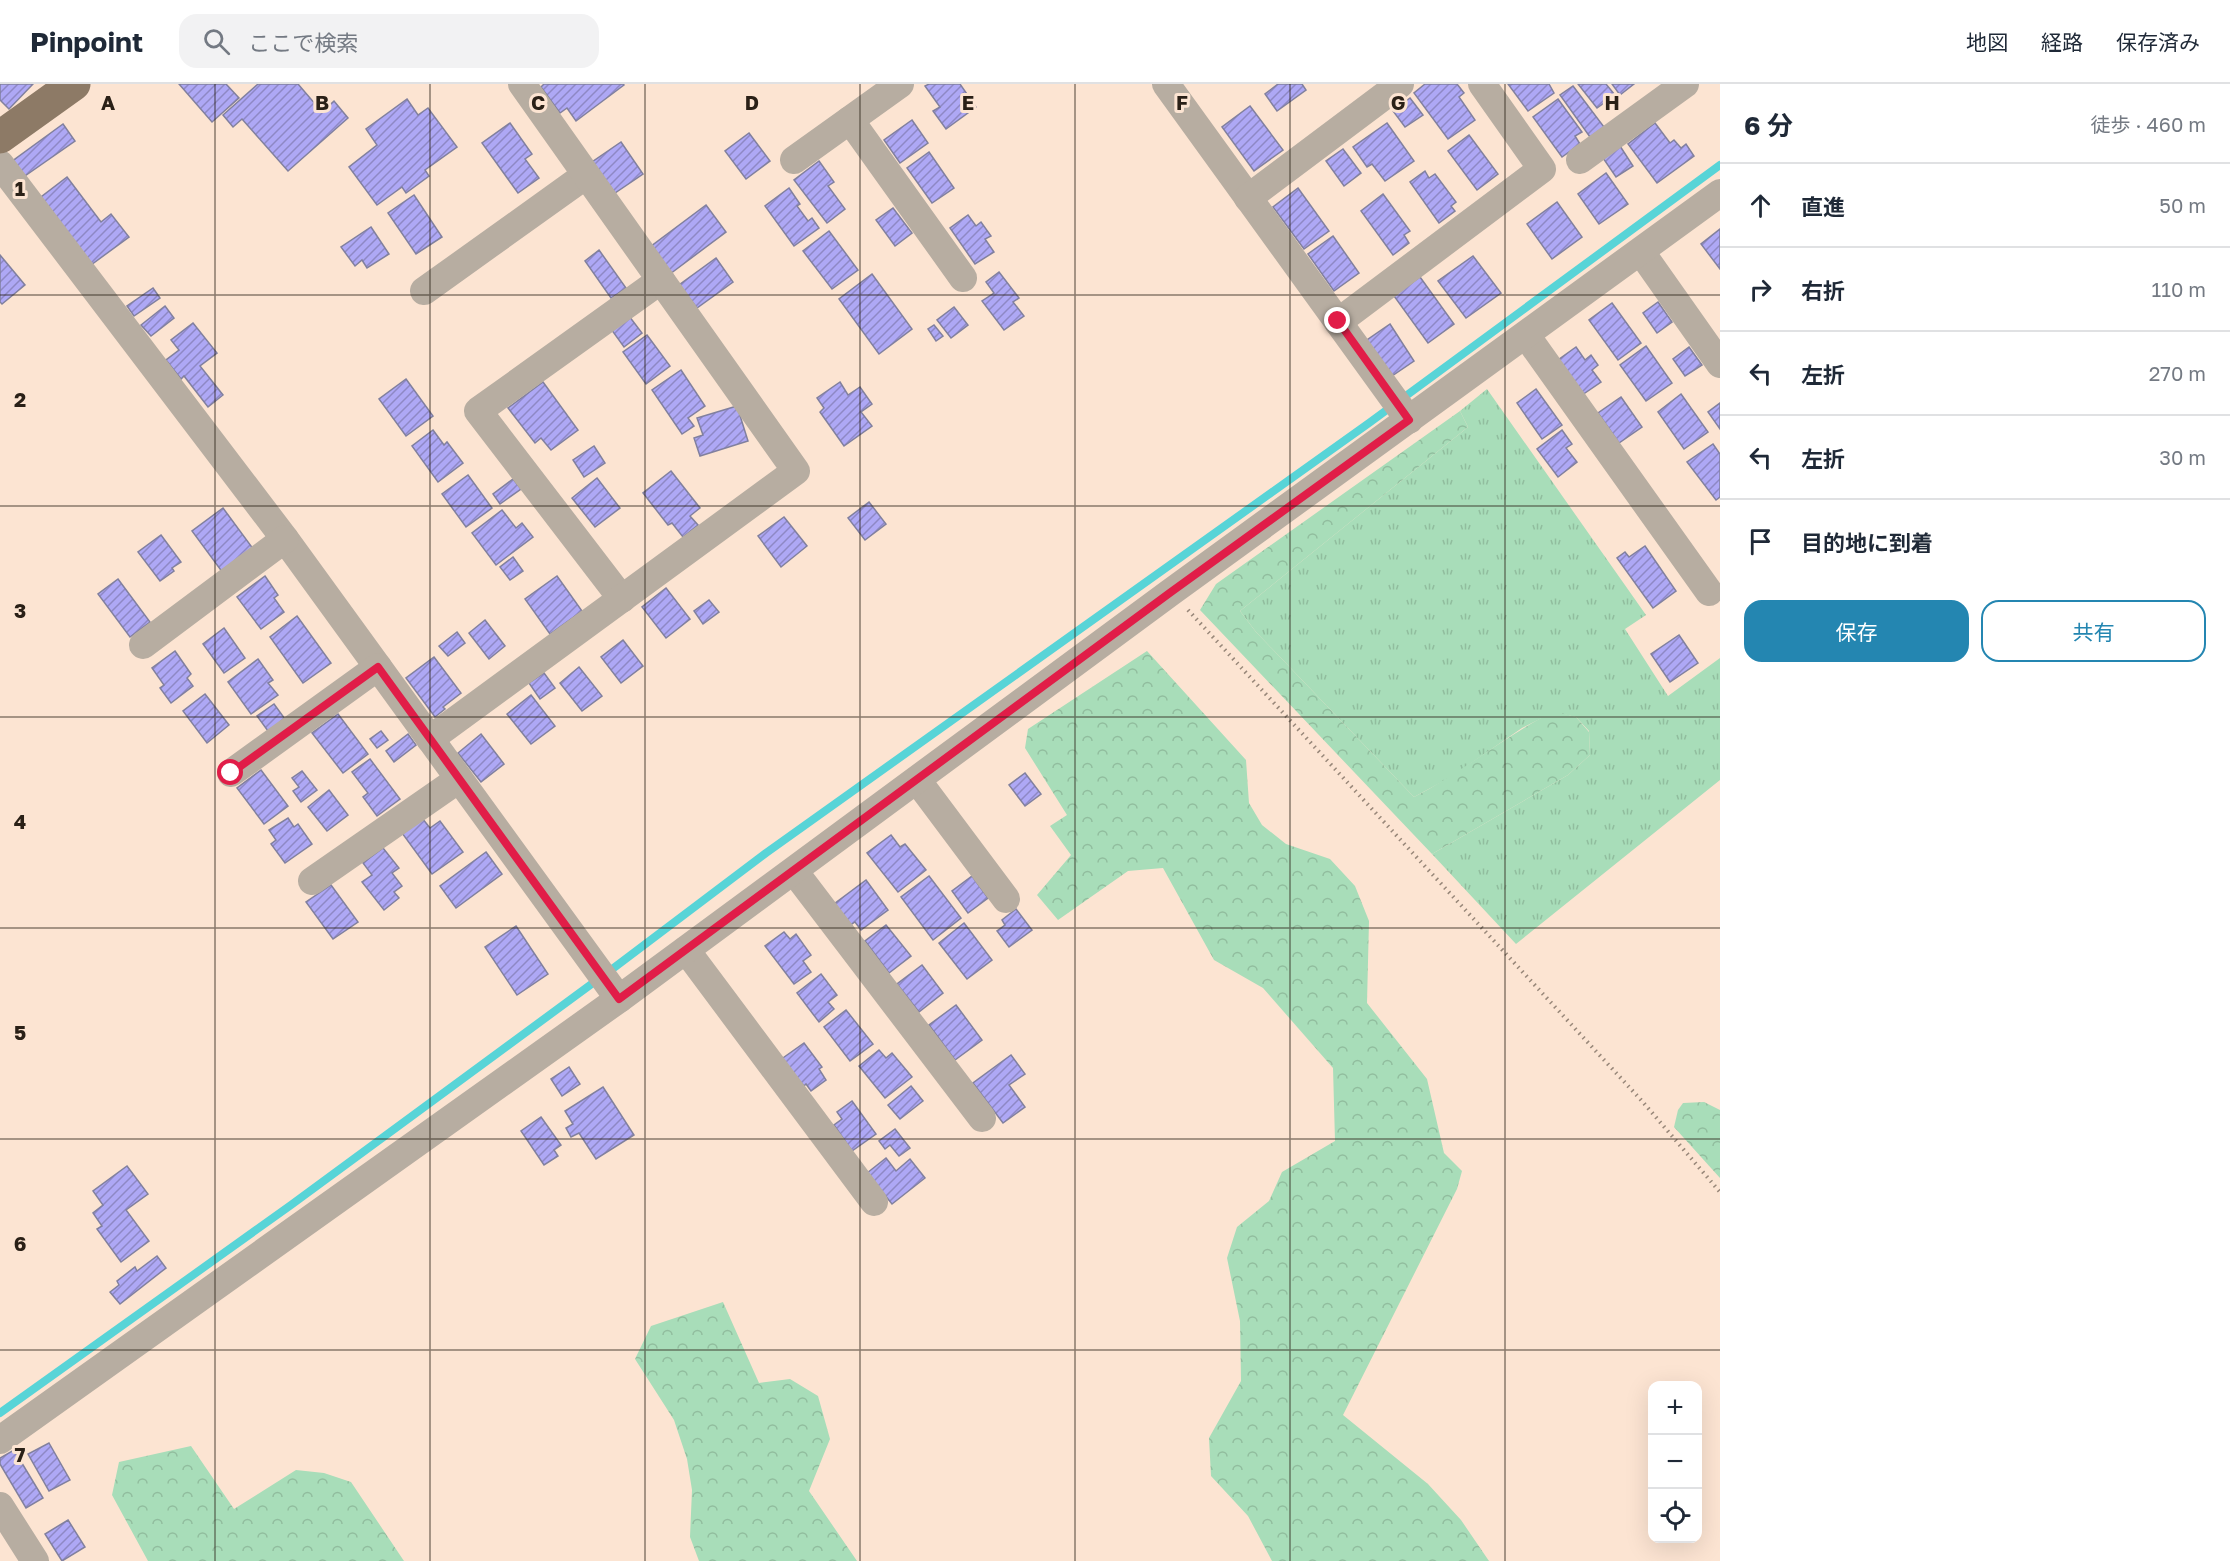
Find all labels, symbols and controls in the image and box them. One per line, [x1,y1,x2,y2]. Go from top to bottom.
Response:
search box [179,14,599,68]
text: Pinpoint [30,25,143,58]
icon: search [200,25,233,58]
text: ここで検索 [248,29,358,56]
text: 地図 [1966,29,2008,55]
text: 経路 [2041,29,2083,55]
text: 保存済み [2116,29,2200,55]
text: A [101,90,115,114]
text: B [315,90,329,114]
text: C [531,90,545,114]
text: D [745,90,759,114]
text: E [962,90,974,114]
text: F [1176,90,1188,114]
text: G [1391,90,1405,114]
text: H [1604,90,1620,114]
text: 6 分 [1744,110,1793,141]
text: 徒歩 · 460 m [2091,112,2206,136]
text: 1 [15,176,25,200]
icon: ahead [1744,189,1777,222]
text: 直進 [1801,193,1845,220]
text: 50 m [2159,193,2206,217]
icon: right [1744,273,1777,306]
text: 右折 [1801,277,1845,304]
text: 110 m [2152,277,2206,301]
route end [1324,307,1350,333]
icon: left [1744,357,1777,390]
text: 左折 [1801,361,1845,388]
text: 270 m [2149,361,2206,385]
text: 2 [14,387,26,411]
icon: left [1744,441,1777,474]
text: 左折 [1801,445,1845,472]
text: 30 m [2159,445,2206,469]
icon: arrive [1744,525,1777,558]
text: 目的地に到着 [1801,529,1933,556]
text: 3 [14,598,26,622]
button: 保存 [1744,600,1969,662]
button: 共有 [1981,600,2206,662]
route start [217,759,243,785]
text: 4 [14,809,26,833]
text: 5 [14,1020,26,1044]
text: 6 [14,1231,26,1255]
map controls [1648,1381,1702,1543]
button: + [1648,1381,1702,1435]
button: − [1648,1435,1702,1489]
text: 7 [15,1442,26,1466]
button: locate [1648,1489,1702,1543]

